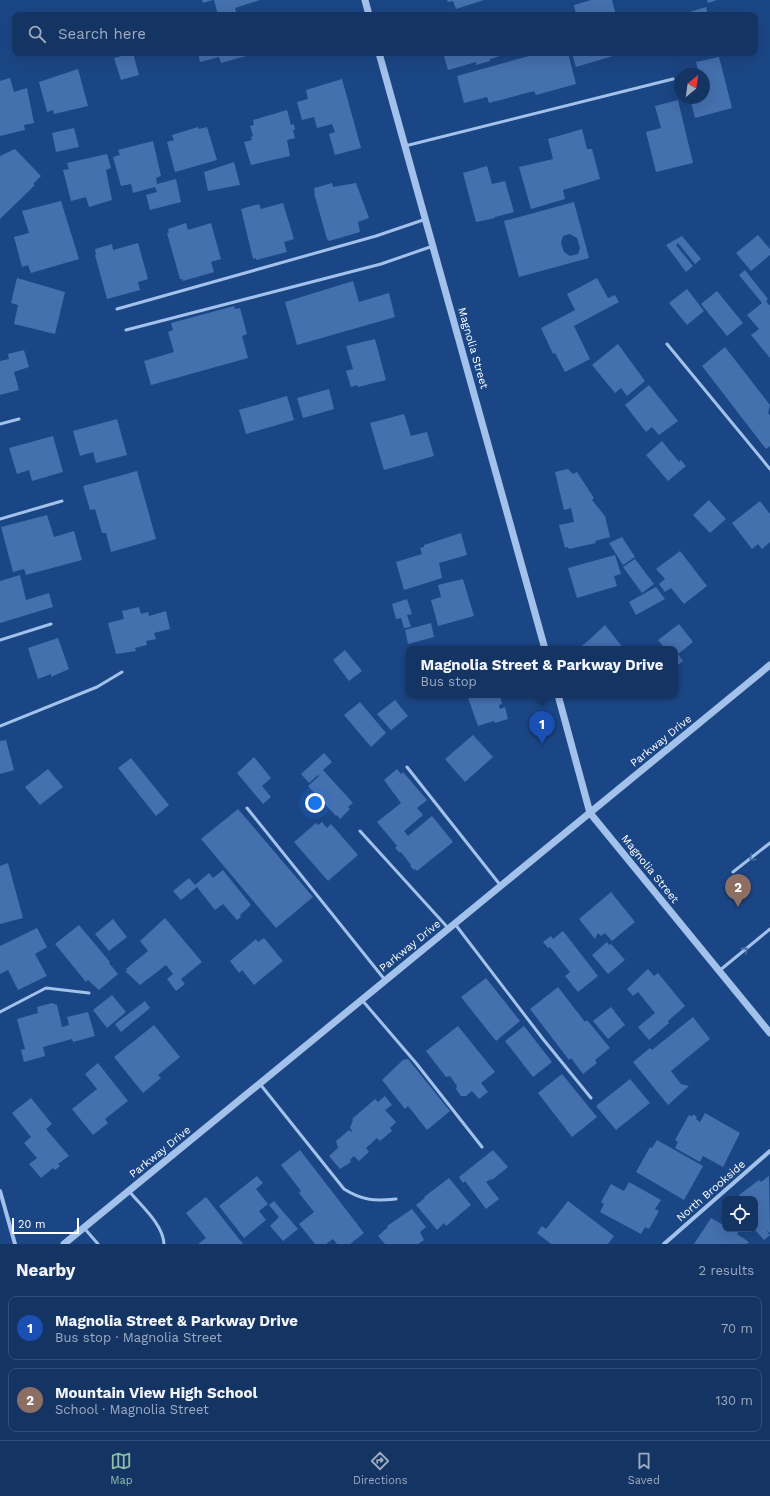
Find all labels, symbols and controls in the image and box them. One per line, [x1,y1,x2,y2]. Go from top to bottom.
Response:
search box [12,12,758,56]
icon: search [26,23,48,45]
text: Search here [58,25,146,43]
north arrow [674,68,710,104]
street label: Magnolia Street [455,306,491,391]
popup [406,646,678,698]
text: Magnolia Street & Parkway Drive [421,656,663,674]
text: Bus stop [421,674,477,689]
pin: 1 [529,711,555,744]
street label: Parkway Drive [628,712,694,770]
your location [305,793,325,813]
street label: Magnolia Street [619,832,682,906]
one-way arrow [749,853,756,860]
pin: 2 [725,874,751,907]
street label: Parkway Drive [377,917,443,975]
one-way arrow [740,947,747,954]
street label: Parkway Drive [127,1123,193,1181]
street label: North Brookside [674,1158,748,1224]
map controls [722,1196,758,1232]
button: locate [722,1196,758,1232]
scale bar [12,1216,79,1235]
text: 20 m [18,1218,46,1231]
text: Nearby [16,1260,75,1280]
text: 2 results [699,1263,754,1278]
text: Magnolia Street & Parkway Drive [55,1312,298,1330]
text: 1 [27,1321,33,1336]
text: 70 m [721,1321,753,1336]
text: Bus stop · Magnolia Street [55,1330,222,1345]
text: Mountain View High School [55,1384,257,1402]
text: 2 [26,1393,34,1408]
text: 130 m [715,1393,753,1408]
text: School · Magnolia Street [55,1402,209,1417]
tab: Map [110,1450,133,1487]
tab: Directions [353,1450,407,1487]
tab: Saved [628,1450,660,1487]

